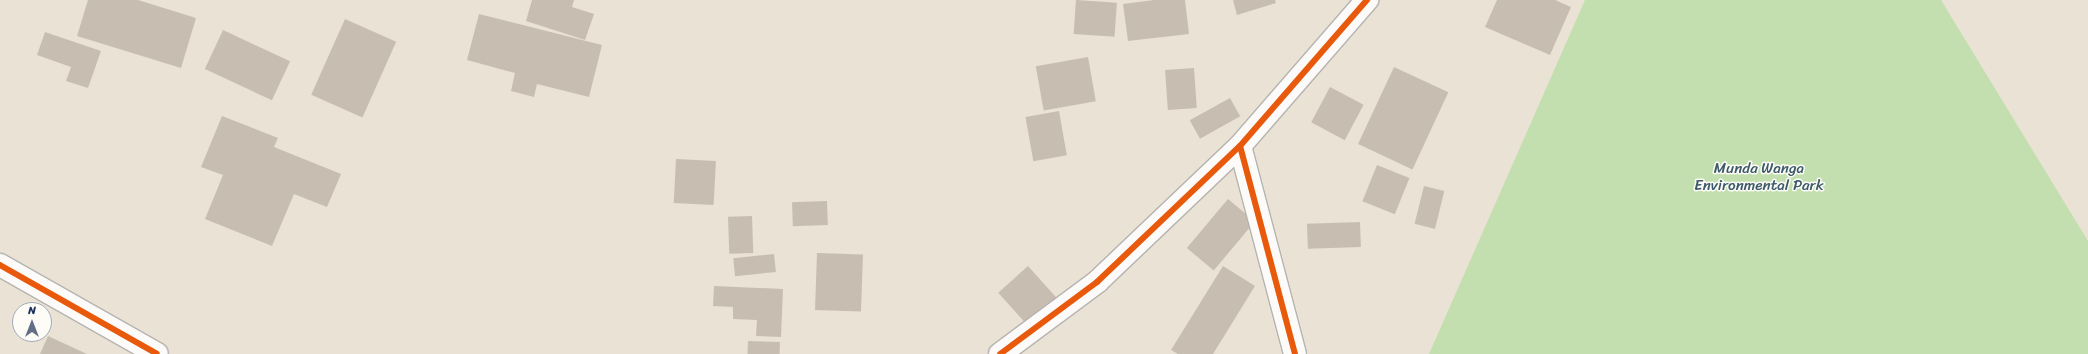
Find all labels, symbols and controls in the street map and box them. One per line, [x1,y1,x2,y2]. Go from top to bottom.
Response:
park label: Munda Wanga Environmental Park [1694,159,1824,194]
text: N [28,301,36,320]
north arrow [12,302,52,342]

